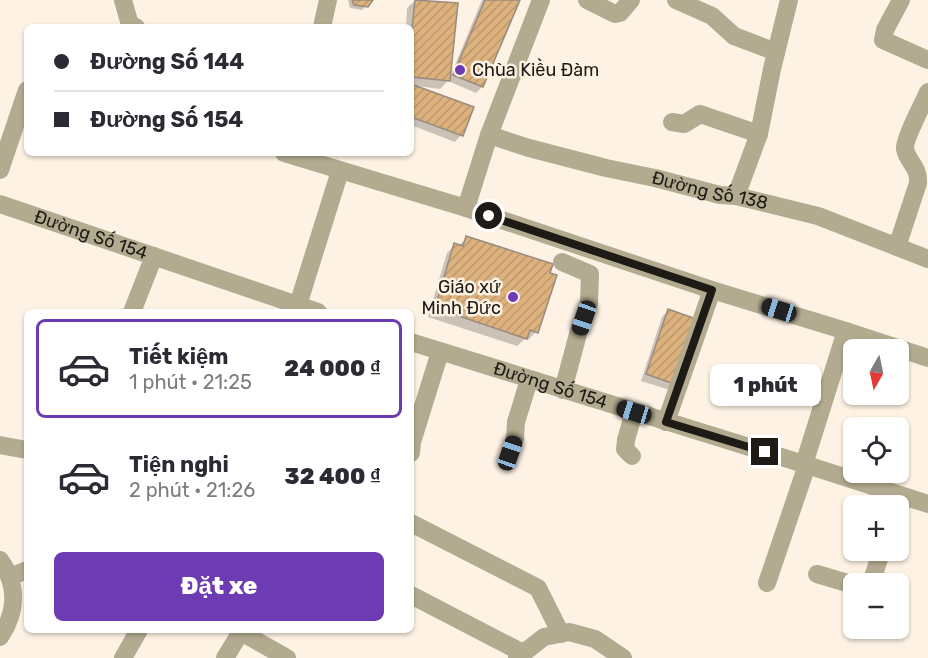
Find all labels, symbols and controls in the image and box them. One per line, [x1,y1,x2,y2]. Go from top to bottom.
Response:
text: Đường Số 144 [90,48,244,75]
place label: Chùa Kiều Đàm [472,58,599,81]
marker: Chùa Kiều Đàm [453,63,467,77]
text: Đường Số 154 [90,106,243,133]
street label: Đường Số 138 [649,167,770,214]
route start [475,202,502,229]
street label: Đường Số 154 [31,205,150,264]
place label: Giáo xứ Minh Đức [422,276,501,319]
marker: Giáo xứ Minh Đức [506,290,520,304]
car [759,296,799,324]
car [570,298,598,338]
north arrow [843,339,909,405]
map controls [843,339,909,639]
icon: car [57,342,111,396]
text: Tiết kiệm [129,343,229,370]
text: 24 000 ₫ [284,355,381,382]
street label: Đường Số 154 [491,357,610,413]
callout: 1 phút [710,365,820,407]
text: 1 phút · 21:25 [129,370,252,394]
text: 1 phút [734,373,797,397]
car [614,398,654,426]
button: locate [843,417,909,483]
car [496,433,524,473]
route end [751,438,778,465]
icon: car [57,450,111,504]
text: Tiện nghi [129,451,229,478]
text: 32 400 ₫ [285,463,381,490]
text: 2 phút · 21:26 [129,478,255,502]
button: + [843,495,909,561]
button: Đặt xe [54,552,384,621]
button: − [843,573,909,639]

